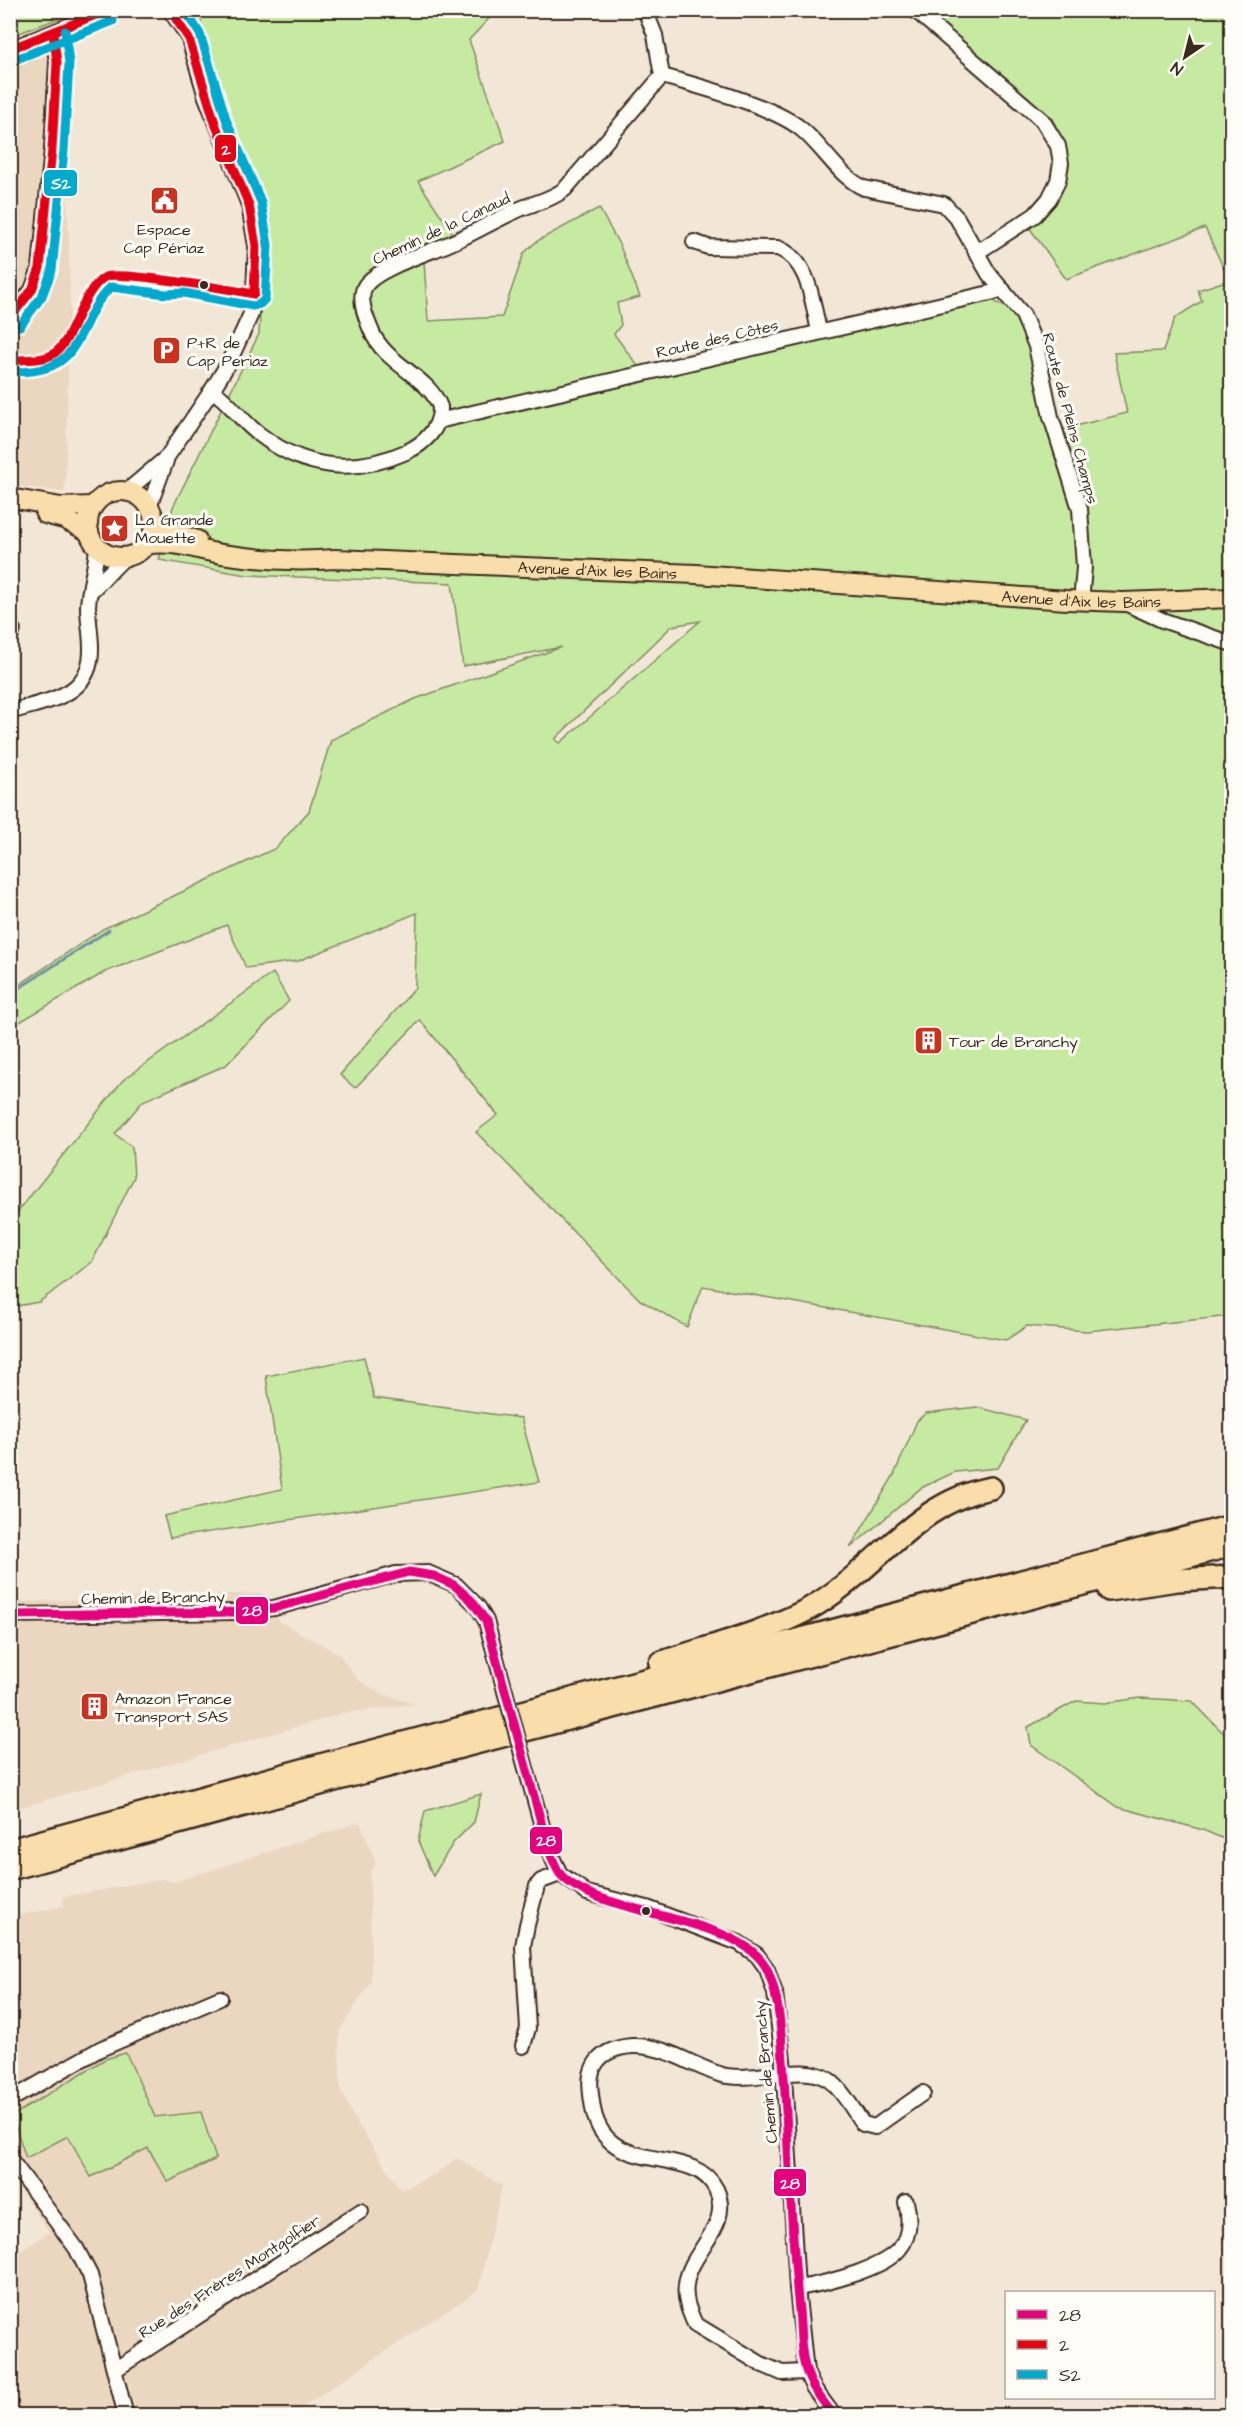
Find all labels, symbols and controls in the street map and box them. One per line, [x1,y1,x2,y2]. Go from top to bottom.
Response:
north arrow [1155,27,1215,87]
text: N [1167,57,1187,80]
line badge: 2 [214,134,237,163]
text: 2 [220,139,231,161]
line badge: S2 [43,169,78,197]
text: S2 [50,173,72,195]
public building icon: Espace Cap Périaz [148,185,180,217]
street label: Chemin de la Canaud [369,187,514,270]
place label: Espace Cap Périaz [124,219,205,259]
unlabelled marker [198,279,210,291]
street label: Route des Côtes [654,314,781,364]
street label: Route de Pleins Champs [1037,330,1103,506]
place label: P+R de Cap Periaz [187,332,268,372]
parking icon: P+R de Cap Periaz [150,335,182,367]
place label: La Grande Mouette [135,509,214,549]
place icon: La Grande Mouette [98,512,130,544]
street label: Avenue d'Aix les Bains [517,557,677,585]
street label: Avenue d'Aix les Bains [1001,585,1161,614]
building icon: Tour de Branchy [912,1025,944,1057]
place label: Tour de Branchy [949,1031,1078,1054]
street label: Chemin de Branchy [81,1586,225,1611]
line badge: 28 [235,1596,269,1625]
text: 28 [241,1600,262,1622]
place label: Amazon France Transport SAS [115,1688,232,1728]
building icon: Amazon France Transport SAS [78,1691,110,1723]
line badge: 28 [529,1826,563,1855]
text: 28 [535,1830,556,1852]
unlabelled marker [640,1905,652,1917]
street label: Chemin de Branchy [749,1999,784,2144]
line badge: 28 [773,2168,807,2197]
text: 28 [779,2173,800,2195]
street label: Rue des Frères Montgolfier [135,2210,325,2345]
legend [1005,2291,1215,2399]
text: 28 [1059,2303,1081,2328]
text: 2 [1059,2333,1070,2358]
text: S2 [1059,2363,1082,2388]

